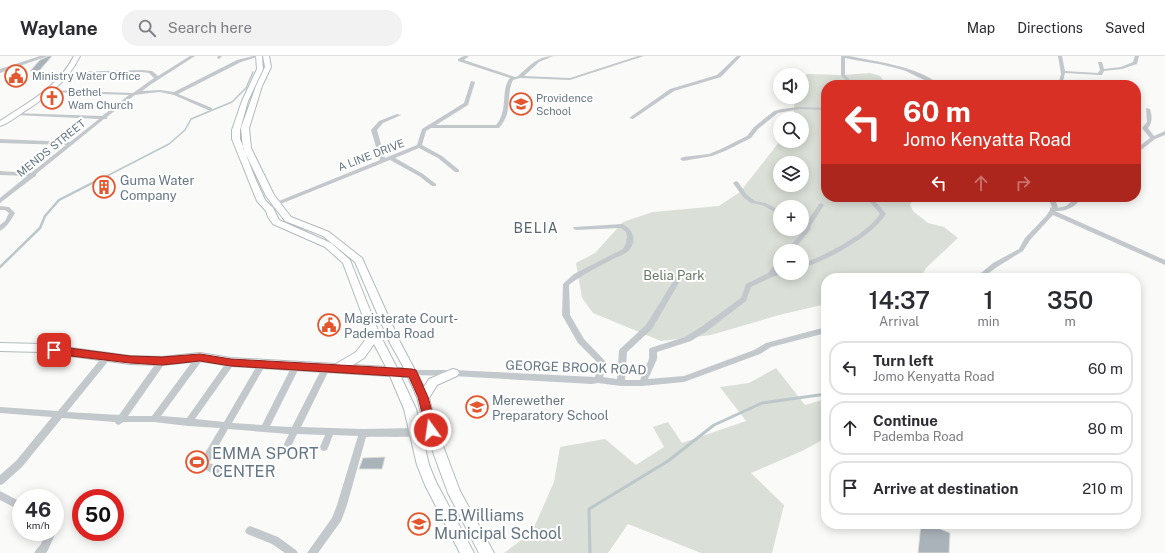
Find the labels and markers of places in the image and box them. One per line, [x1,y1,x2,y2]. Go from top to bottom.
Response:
public building icon: Ministry Water Office [3,63,29,89]
place label: Ministry Water Office [32,70,141,82]
church icon: Bethel Wam Church [39,85,65,111]
place label: Bethel Wam Church [68,86,133,111]
school or university icon: Providence School [508,91,534,117]
place label: Providence School [536,92,593,117]
place label: Guma Water Company [120,173,195,203]
building icon: Guma Water Company [91,174,117,200]
place label: Magisterate Court- Pademba Road [344,311,458,341]
public building icon: Magisterate Court- Pademba Road [316,312,342,338]
pin [37,333,71,367]
place label: Merewether Preparatory School [492,393,609,423]
school or university icon: Merewether Preparatory School [464,394,490,420]
place label: EMMA SPORT CENTER [212,444,319,481]
sports icon: EMMA SPORT CENTER [184,449,210,475]
place label: E.B.Williams Municipal School [434,506,562,543]
school or university icon: E.B.Williams Municipal School [406,511,432,537]

